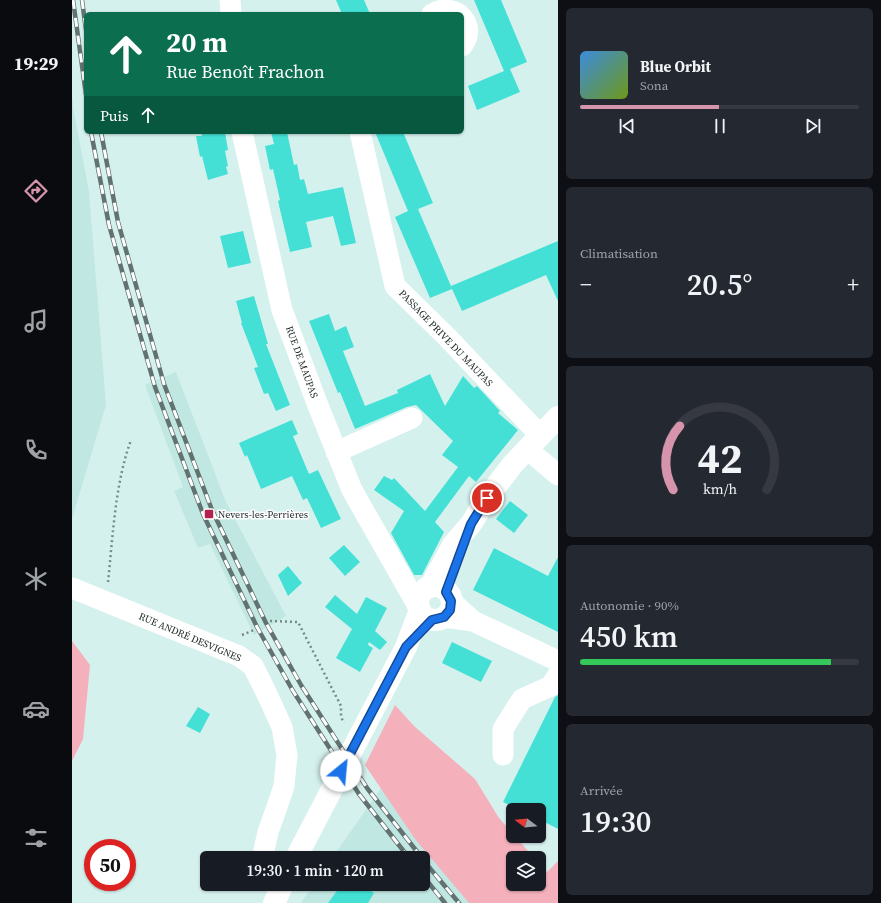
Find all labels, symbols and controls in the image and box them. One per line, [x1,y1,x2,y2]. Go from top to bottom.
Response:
text: 20 m [166,23,228,61]
icon: ahead [100,28,152,80]
text: 19:29 [14,51,58,76]
text: Blue Orbit [640,56,711,77]
text: Rue Benoît Frachon [166,59,325,84]
text: Sona [640,77,668,94]
icon: ahead [137,104,159,126]
text: Puis [100,105,129,126]
icon: previous [616,115,638,137]
icon: pause [709,115,731,137]
icon: next [802,115,824,137]
icon: directions [22,177,50,205]
text: Climatisation [580,245,658,262]
text: 20.5° [687,264,752,305]
text: − [580,269,592,299]
text: + [847,269,859,299]
street label: PASSAGE PRIVE DU MAUPAS [396,287,496,389]
icon: music [22,307,50,335]
street label: RUE DE MAUPAS [283,324,321,400]
text: 42 [697,429,742,486]
icon: phone [22,436,50,464]
text: km/h [703,478,737,498]
pin [470,481,504,515]
icon: arrive [476,487,498,509]
marker: Nevers-les-Perrières [203,508,215,520]
place label: Nevers-les-Perrières [218,508,308,521]
icon: climate [22,565,50,593]
text: Autonomie · 90% [580,597,679,614]
street label: RUE ANDRÉ DESVIGNES [137,609,243,665]
text: 450 km [580,616,678,657]
icon: car [22,695,50,723]
position arrow [320,750,362,792]
text: Arrivée [580,782,623,799]
text: 19:30 [580,801,651,842]
north arrow [506,803,546,843]
map controls [506,803,546,891]
icon: filters [22,824,50,852]
speed limit sign: 50 [84,839,136,891]
button: layers [506,851,546,891]
text: 19:30 · 1 min · 120 m [247,860,383,881]

